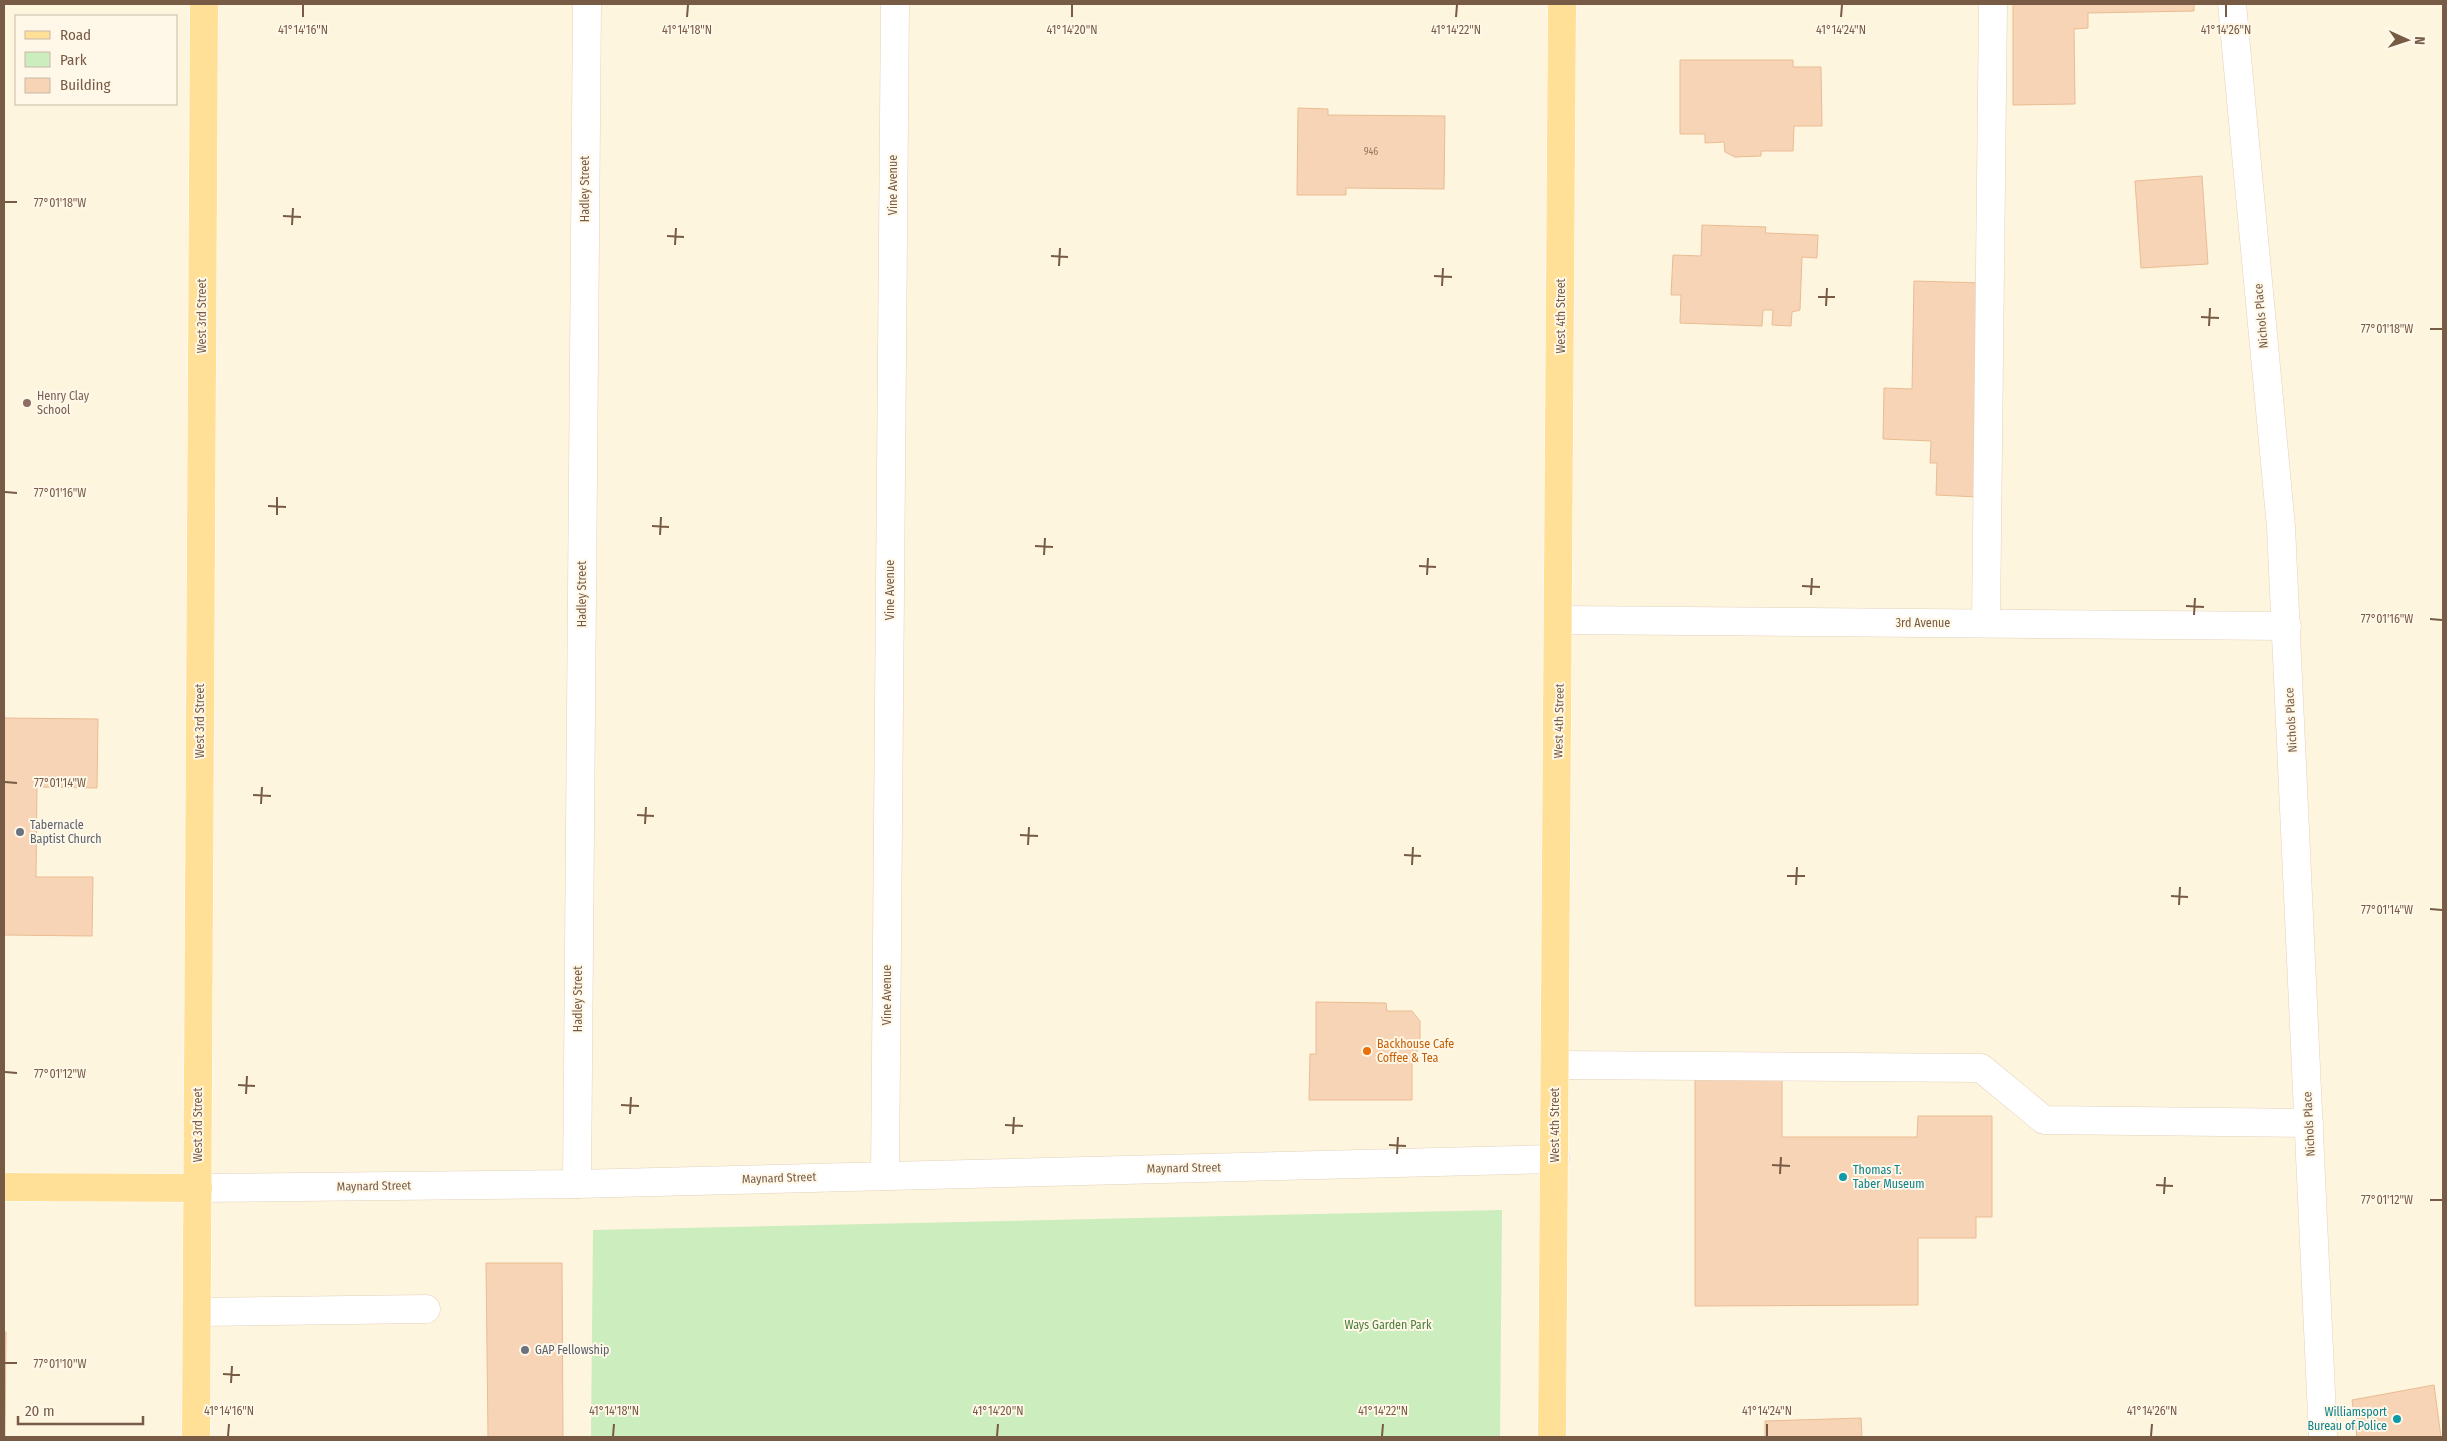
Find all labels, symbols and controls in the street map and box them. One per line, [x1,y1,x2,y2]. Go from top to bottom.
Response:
legend [15,15,178,105]
north arrow [2382,15,2432,65]
text: 41°14'16"N [278,23,328,37]
text: 41°14'18"N [662,23,712,37]
text: 41°14'20"N [1046,23,1098,37]
text: 41°14'22"N [1431,23,1481,37]
text: 41°14'24"N [1816,23,1866,37]
text: 41°14'26"N [2201,23,2251,37]
text: Road [60,26,91,44]
text: N [2411,36,2428,45]
text: Park [60,51,87,69]
text: Building [60,76,111,94]
house number: 946 [1364,146,1378,158]
street label: Vine Avenue [886,155,900,215]
street label: Hadley Street [578,156,592,222]
text: 77°01'18"W [34,196,86,210]
street label: West 4th Street [1554,278,1568,354]
street label: West 3rd Street [195,279,209,353]
street label: Nichols Place [2251,283,2271,349]
text: 77°01'18"W [2361,322,2413,336]
place label: Henry Clay School [37,389,90,417]
marker: Henry Clay School [21,397,33,409]
text: 77°01'16"W [34,486,86,500]
street label: Vine Avenue [883,560,897,620]
street label: Hadley Street [575,561,589,627]
text: 77°01'16"W [2361,612,2413,626]
street label: 3rd Avenue [1896,616,1950,630]
street label: West 4th Street [1551,683,1567,759]
street label: West 3rd Street [193,684,207,758]
street label: Nichols Place [2282,687,2300,753]
text: 77°01'14"W [34,776,86,790]
place label: Tabernacle Baptist Church [30,818,102,846]
marker: Tabernacle Baptist Church [14,826,26,838]
text: 77°01'14"W [2361,903,2413,917]
street label: Vine Avenue [880,965,894,1025]
street label: Hadley Street [571,966,585,1032]
place label: Backhouse Cafe Coffee & Tea [1377,1037,1454,1065]
marker: Backhouse Cafe Coffee & Tea [1361,1045,1373,1057]
text: 77°01'12"W [34,1067,86,1081]
street label: West 4th Street [1548,1087,1562,1163]
street label: West 3rd Street [191,1088,205,1162]
street label: Nichols Place [2300,1091,2318,1157]
street label: Maynard Street [1147,1160,1221,1176]
place label: Thomas T. Taber Museum [1853,1163,1925,1191]
street label: Maynard Street [742,1170,816,1186]
marker: Thomas T. Taber Museum [1837,1171,1849,1183]
street label: Maynard Street [337,1178,411,1194]
text: 77°01'12"W [2361,1193,2413,1207]
park label: Ways Garden Park [1345,1318,1432,1332]
place label: GAP Fellowship [535,1343,609,1357]
marker: GAP Fellowship [519,1344,531,1356]
text: 77°01'10"W [34,1357,86,1371]
scale bar [18,1394,142,1426]
text: 20 m [25,1402,55,1420]
text: 41°14'16"N [204,1404,254,1418]
text: 41°14'18"N [589,1404,639,1418]
text: 41°14'20"N [972,1404,1024,1418]
text: 41°14'22"N [1358,1404,1408,1418]
text: 41°14'24"N [1742,1404,1792,1418]
text: 41°14'26"N [2127,1404,2177,1418]
place label: Williamsport Bureau of Police [2307,1405,2387,1433]
marker: Williamsport Bureau of Police [2391,1413,2403,1425]

